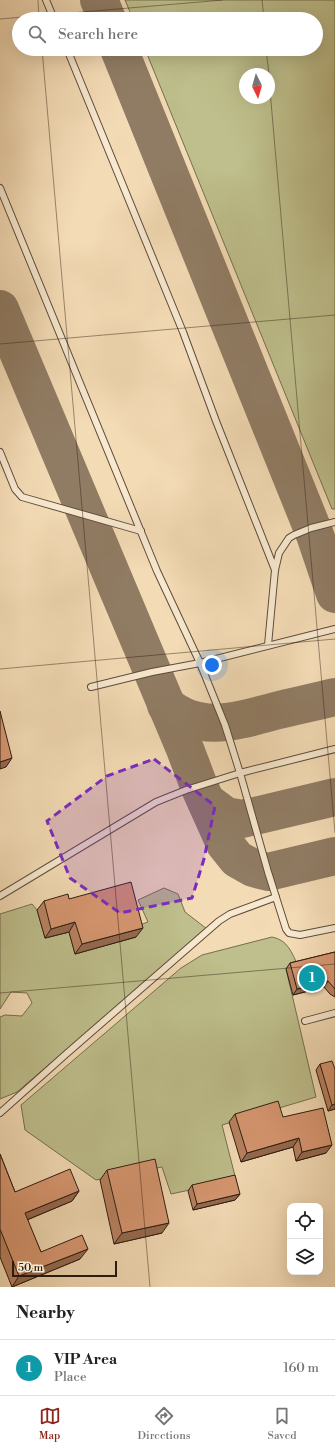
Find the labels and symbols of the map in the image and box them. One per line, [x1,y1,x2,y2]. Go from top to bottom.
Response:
north arrow [239,68,275,104]
your location [202,655,222,675]
pin: 1 [299,963,325,993]
scale bar [12,1259,117,1278]

